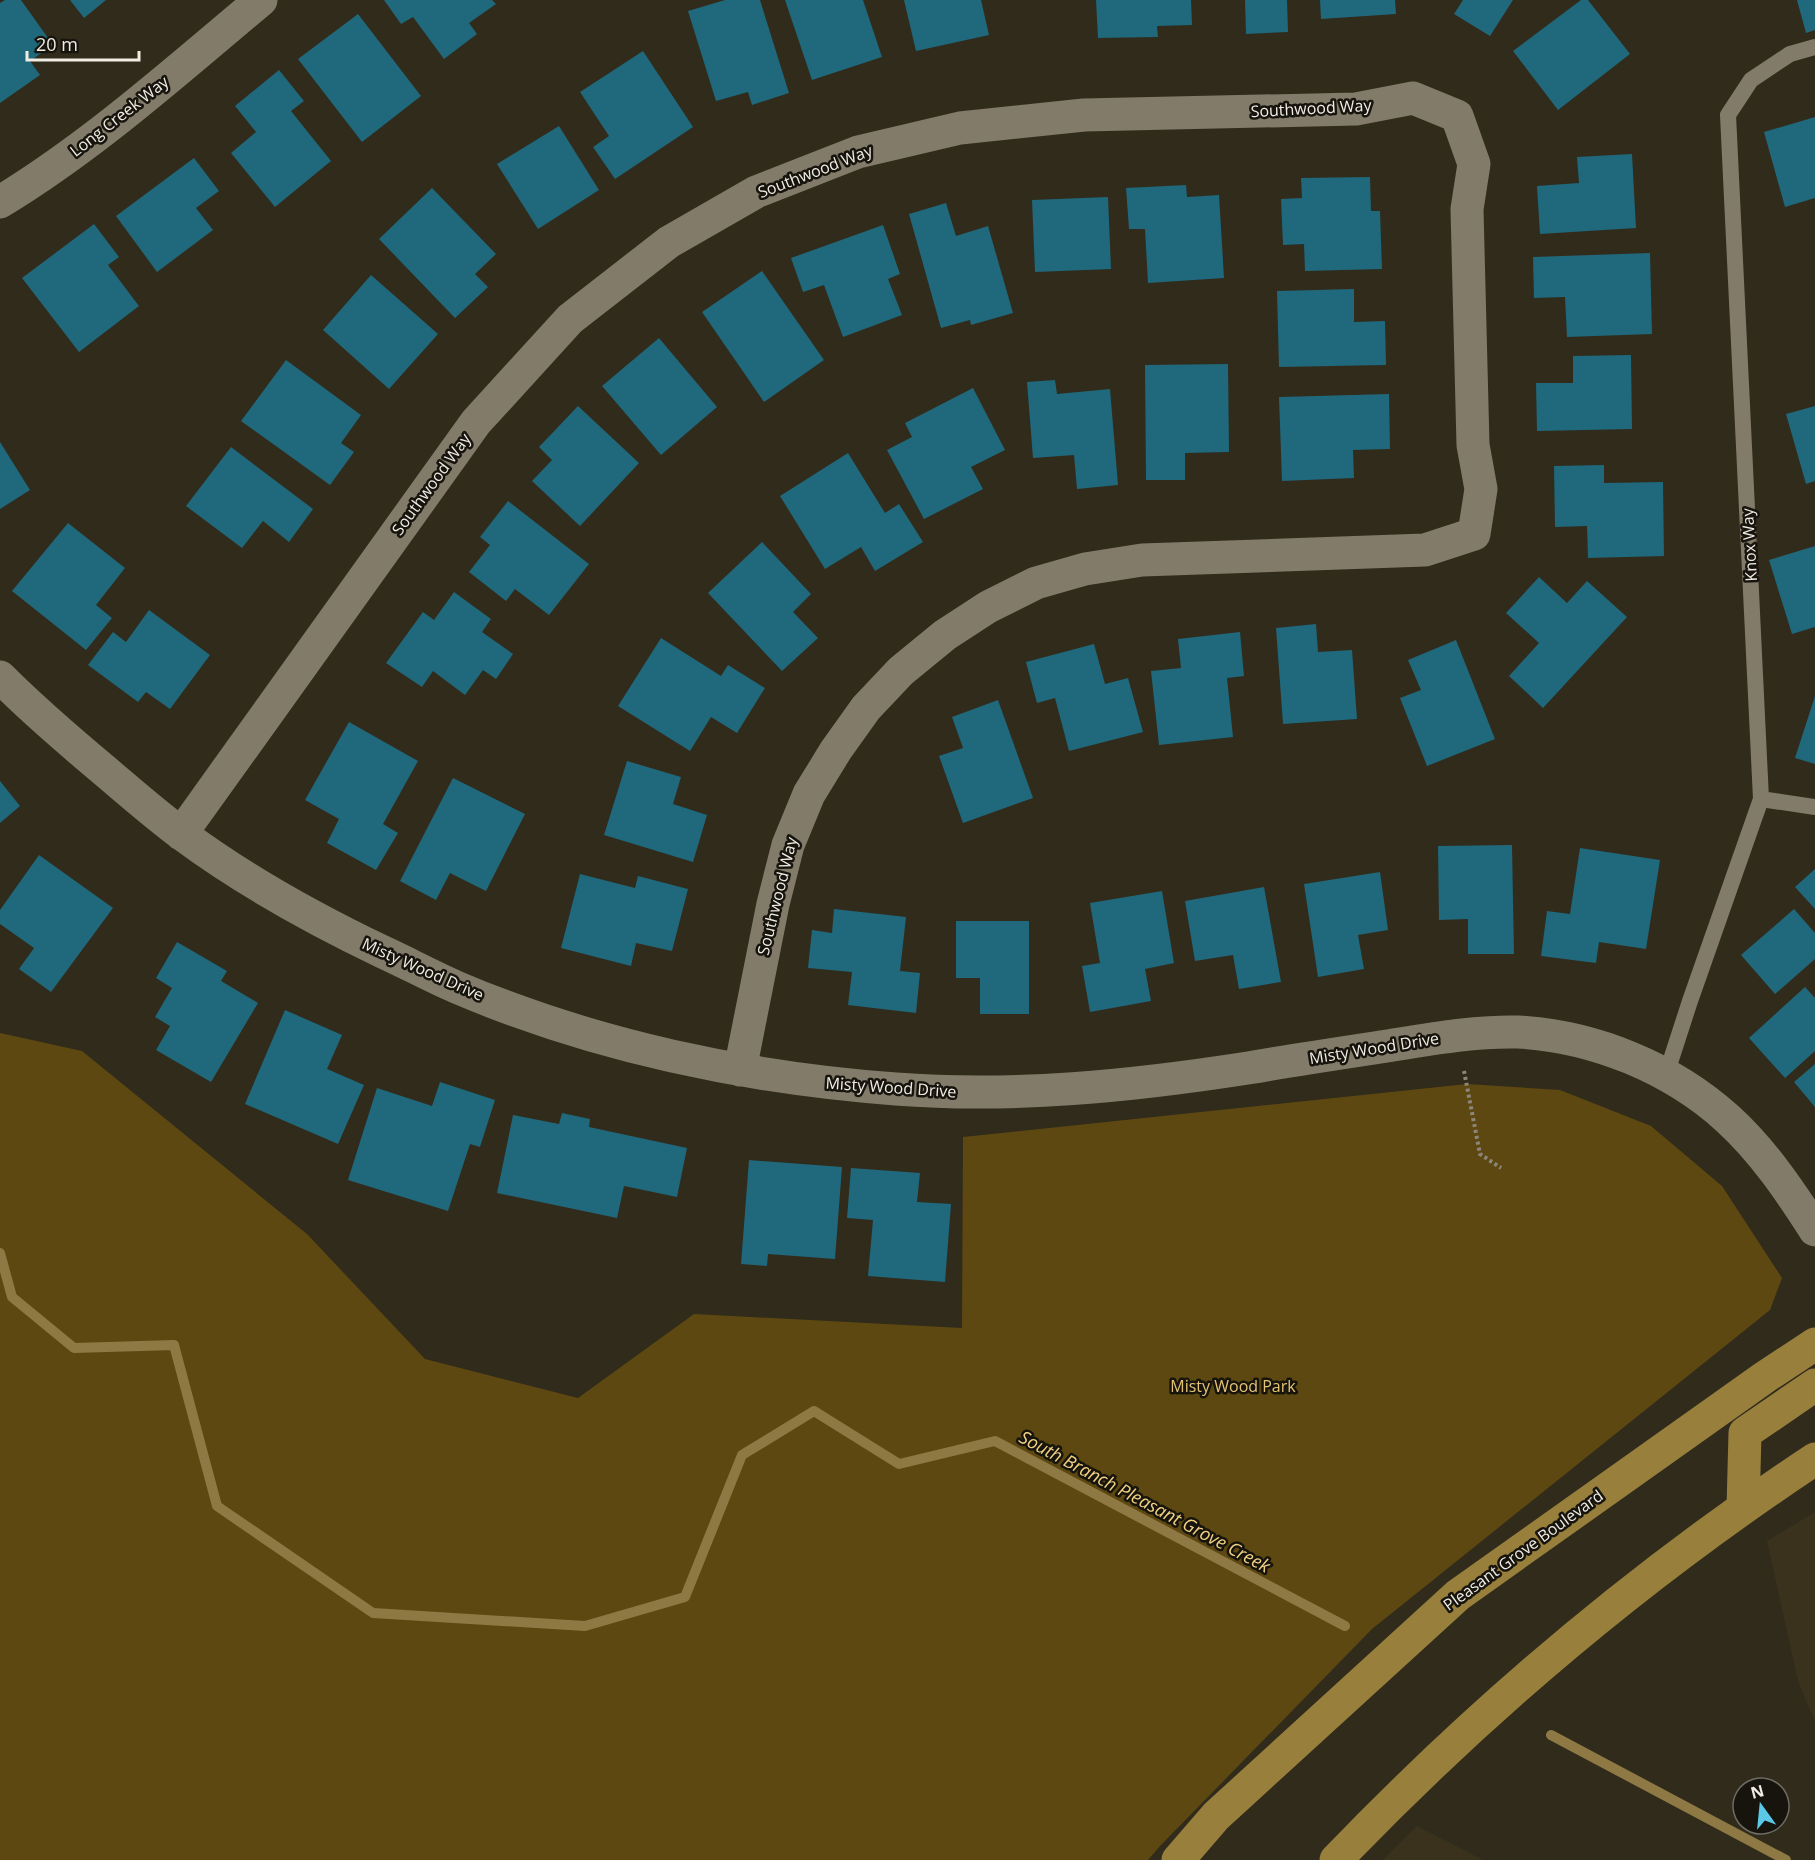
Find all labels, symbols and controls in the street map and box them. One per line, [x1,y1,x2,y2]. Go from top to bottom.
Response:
scale bar [27,24,140,62]
text: 20 m [36,32,78,56]
street label: Long Creek Way [65,70,174,161]
street label: Southwood Way [1250,94,1373,122]
street label: Southwood Way [755,139,876,203]
street label: Southwood Way [387,428,476,539]
street label: Knox Way [1736,507,1762,582]
street label: Southwood Way [752,834,803,957]
street label: Misty Wood Drive [359,932,487,1006]
street label: Misty Wood Drive [1308,1027,1440,1069]
street label: Misty Wood Drive [825,1071,957,1103]
park label: Misty Wood Park [1170,1375,1296,1397]
water label: South Branch Pleasant Grove Creek [1015,1424,1276,1578]
street label: Pleasant Grove Boulevard [1439,1484,1607,1616]
north arrow [1731,1776,1791,1836]
text: N [1748,1779,1766,1804]

